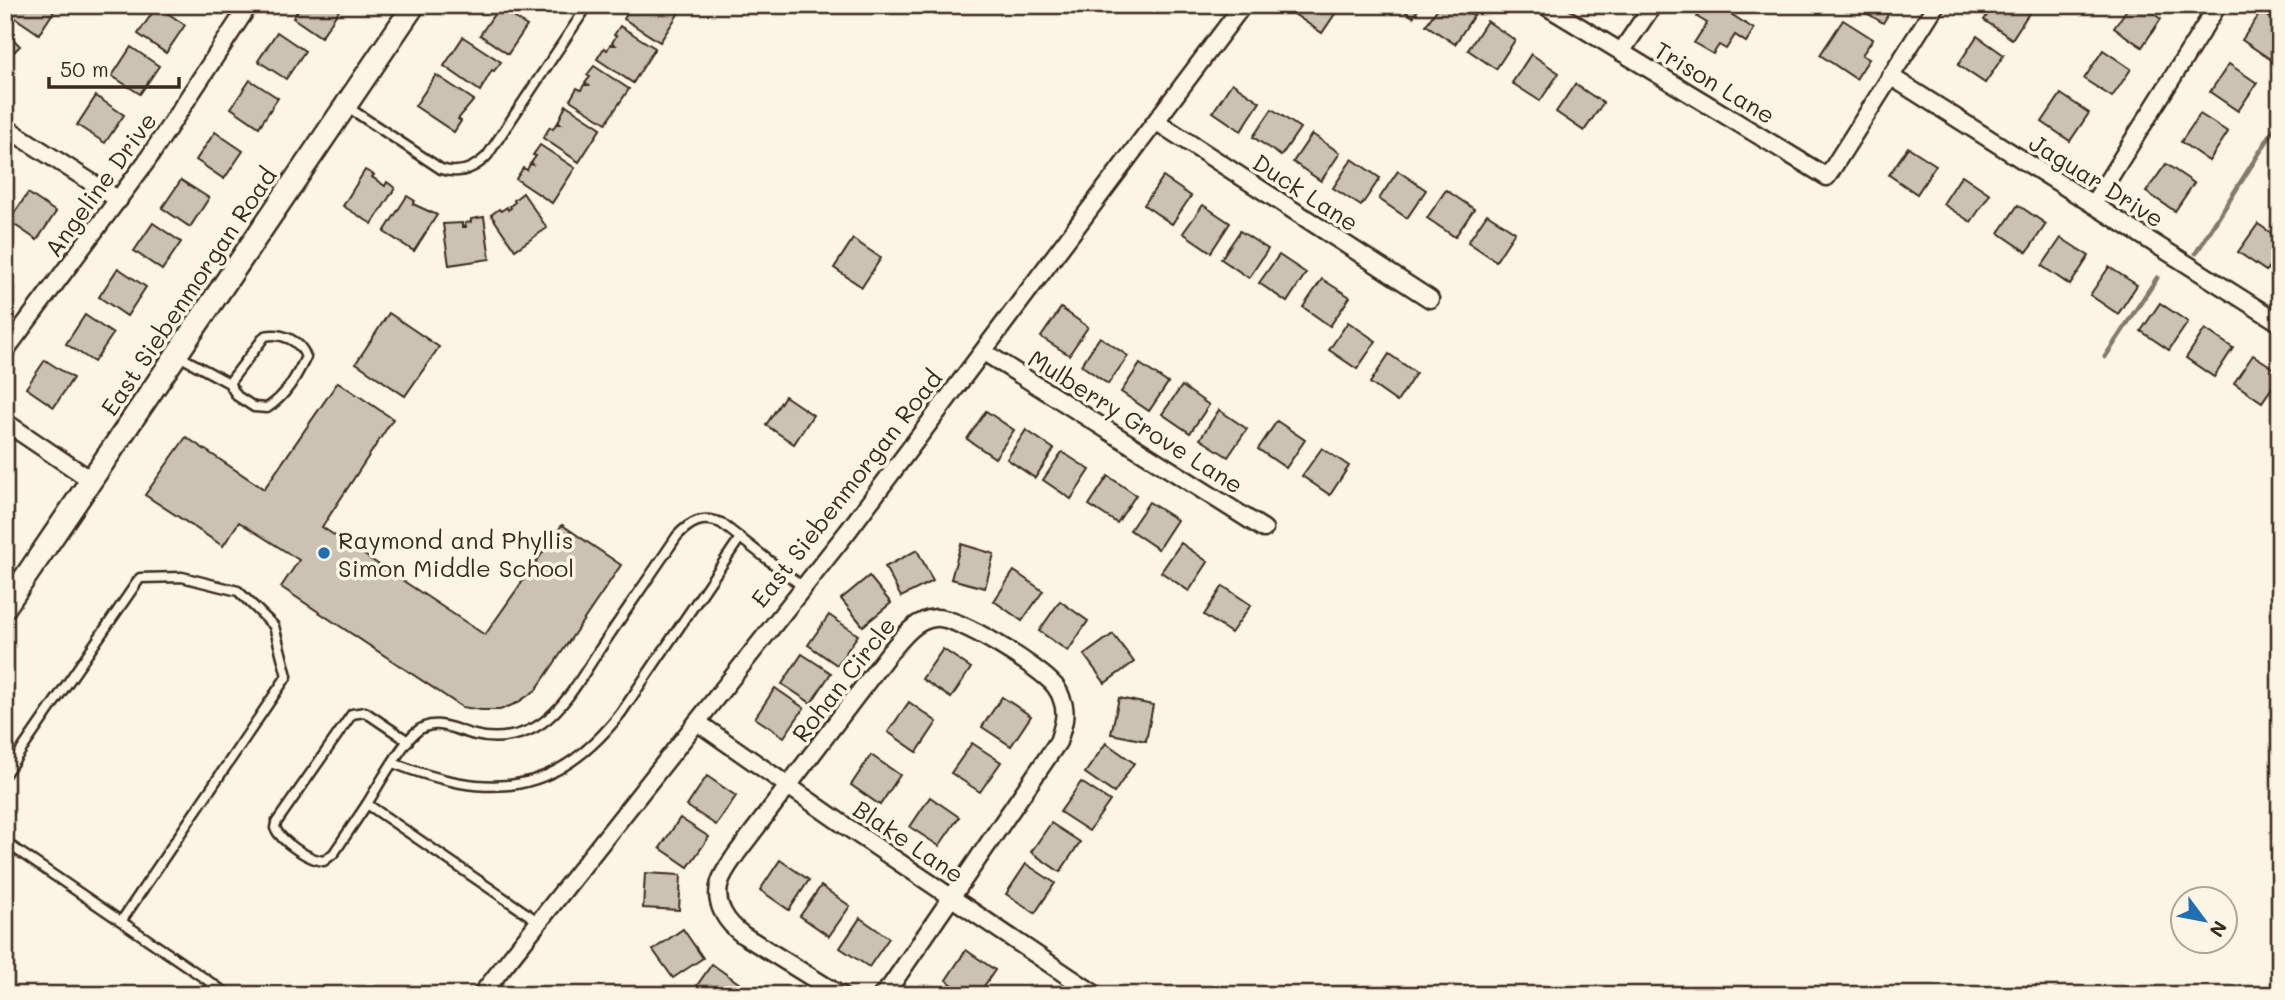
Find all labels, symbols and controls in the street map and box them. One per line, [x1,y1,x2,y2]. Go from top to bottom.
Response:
street label: Trison Lane [1649,34,1781,130]
scale bar [49,46,178,90]
text: 50 m [60,55,109,82]
street label: Angeline Drive [37,106,163,262]
street label: Jaguar Drive [2024,126,2170,234]
street label: Duck Lane [1247,146,1365,238]
street label: East Siebenmorgan Road [93,161,283,421]
street label: Mulberry Grove Lane [1023,342,1249,500]
street label: East Siebenmorgan Road [744,363,948,613]
place label: Raymond and Phyllis Simon Middle School [338,524,574,583]
marker: Raymond and Phyllis Simon Middle School [316,545,332,561]
street label: Rohan Circle [784,610,902,748]
street label: Blake Lane [848,793,970,889]
north arrow [2170,884,2240,954]
text: N [2204,917,2233,942]

